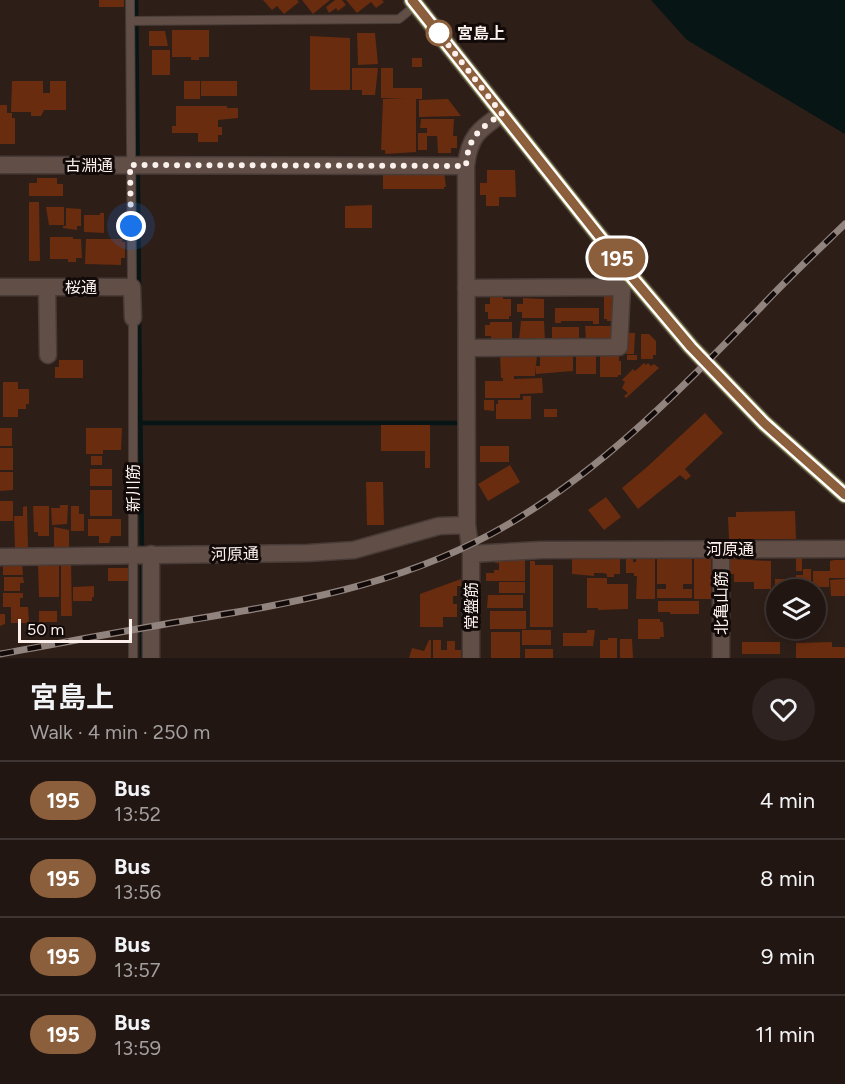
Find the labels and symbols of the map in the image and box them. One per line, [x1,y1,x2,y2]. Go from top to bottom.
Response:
marker: 宮島上 [426,20,452,46]
place label: 宮島上 [457,24,505,43]
street label: 古淵通 [65,156,113,175]
your location [116,211,146,241]
line badge: 195 [582,238,652,278]
street label: 桜通 [65,278,97,297]
street label: 新川筋 [124,464,143,512]
street label: 河原通 [706,540,754,559]
street label: 河原通 [211,544,259,564]
street label: 北亀山筋 [712,571,731,635]
street label: 常盤筋 [462,582,481,630]
scale bar [18,616,132,644]

